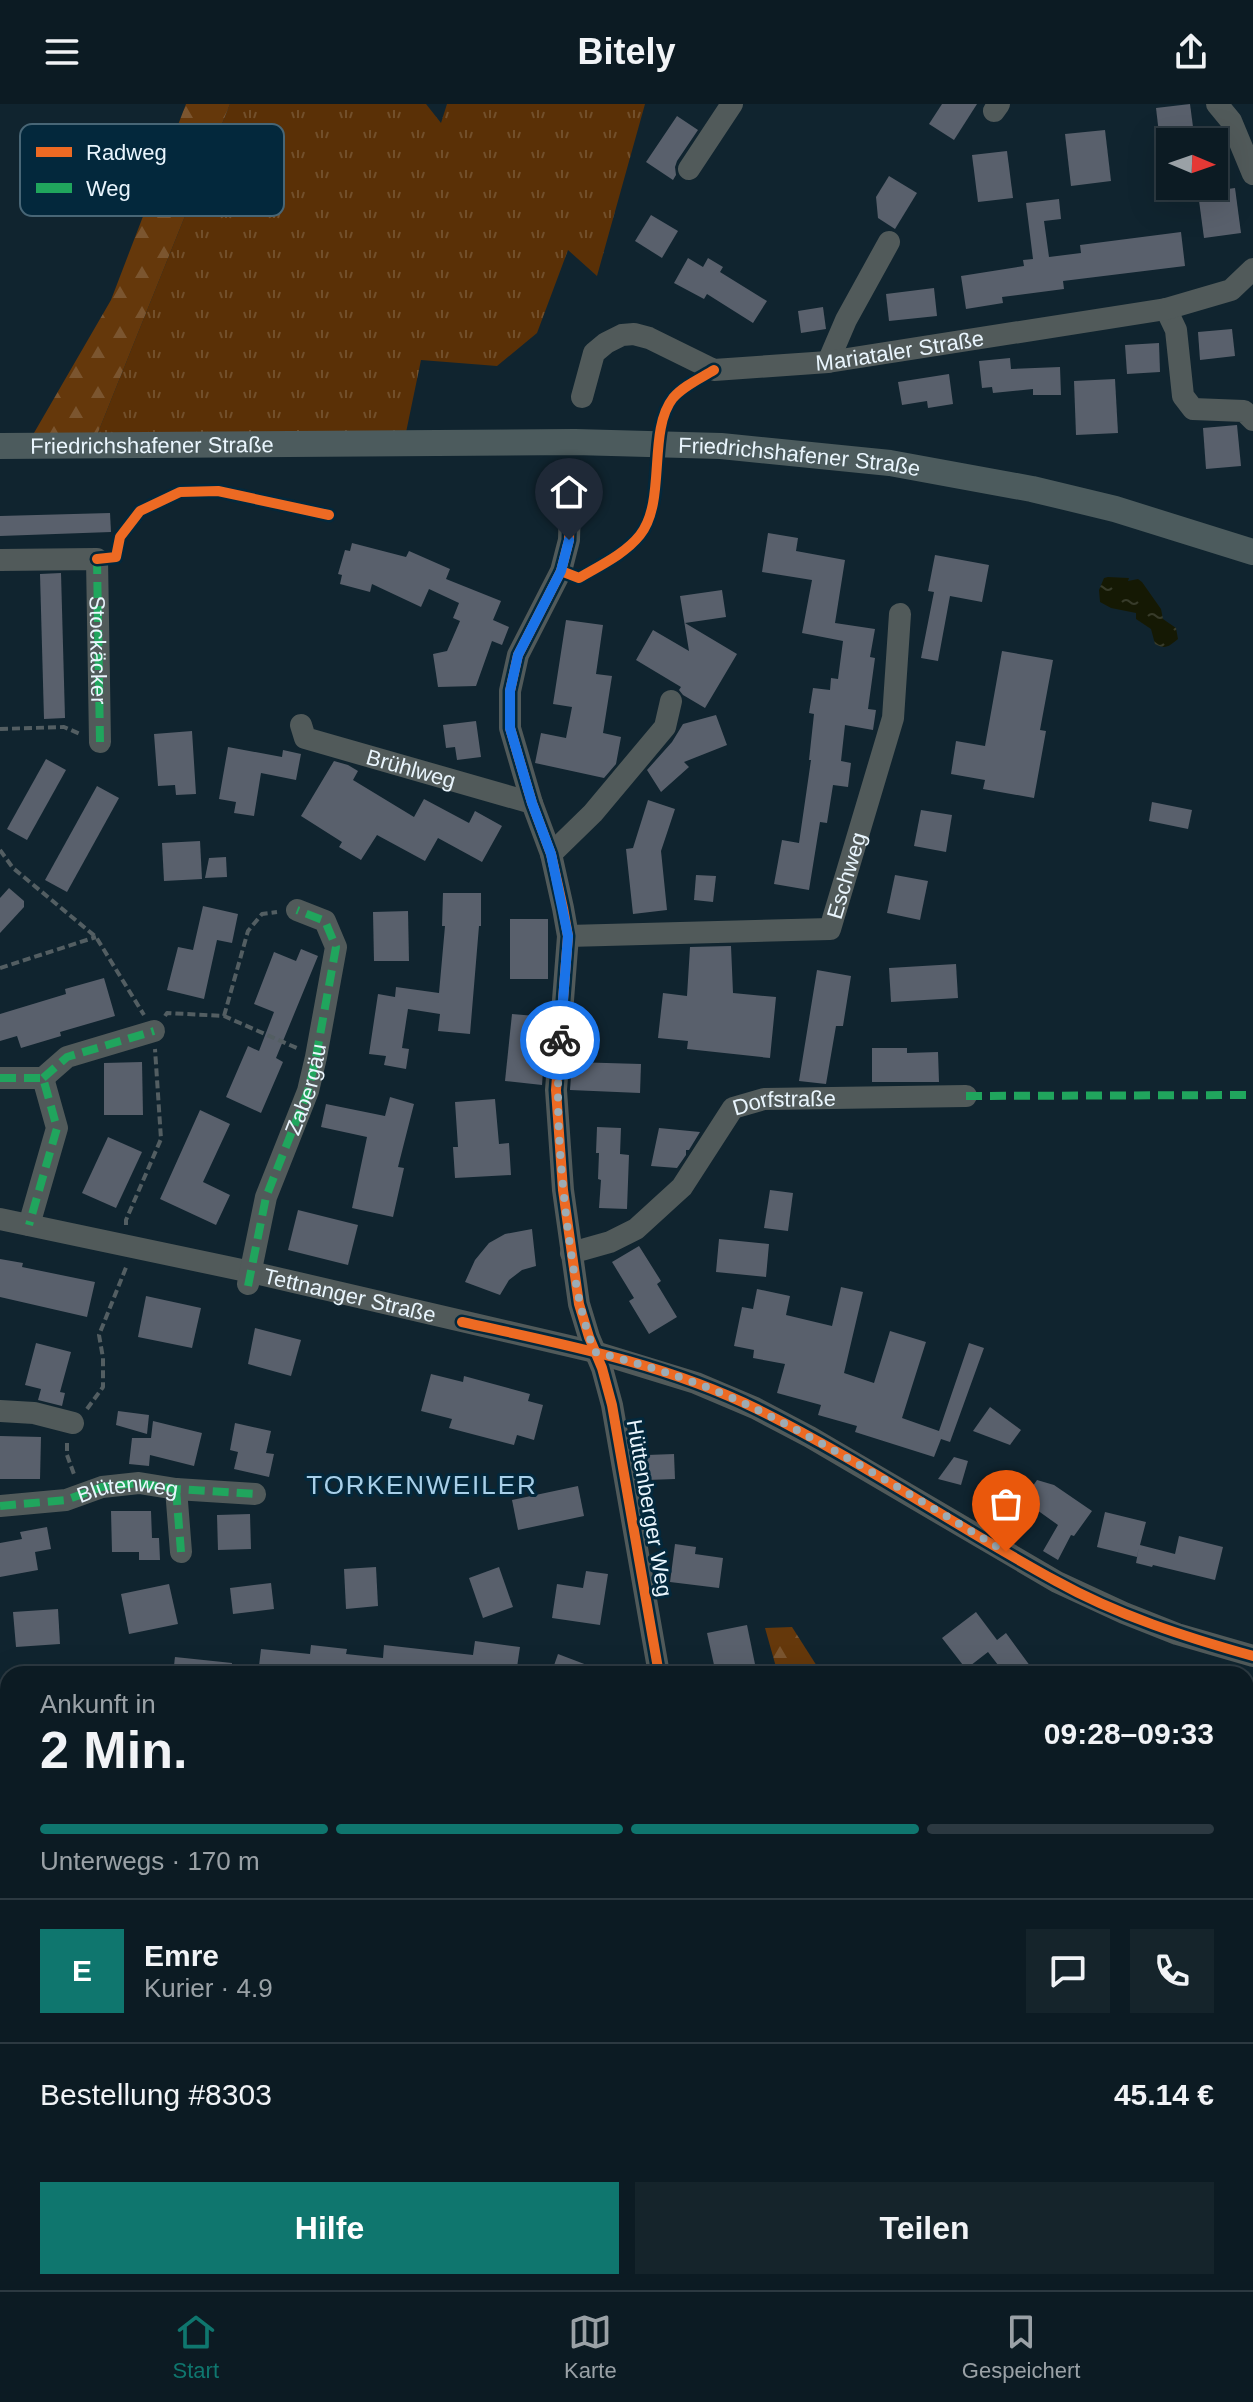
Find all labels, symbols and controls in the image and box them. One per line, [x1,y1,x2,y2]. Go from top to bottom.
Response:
icon: menu [40,30,84,74]
icon: share [1169,30,1213,74]
text: Bitely [577,31,676,72]
legend [20,124,284,216]
north arrow [1156,128,1228,200]
map controls [1156,128,1228,200]
text: Radweg [86,140,167,165]
text: Weg [86,176,131,201]
street label: Mariataler Straße [815,326,986,376]
street label: Friedrichshafener Straße [30,432,274,459]
street label: Friedrichshafener Straße [678,433,923,481]
pin [535,458,603,540]
icon: home [547,470,591,514]
street label: Stockäcker [85,595,111,705]
street label: Brühlweg [363,744,459,794]
street label: Eschweg [822,829,871,922]
courier [520,1000,600,1080]
icon: bike [538,1018,582,1062]
street label: Zabergäu [280,1042,331,1139]
street label: Dorfstraße [730,1086,836,1120]
street label: Tettnanger Straße [261,1263,438,1328]
street label: Hüttenberger Weg [622,1418,677,1599]
district label: TORKENWEILER [306,1470,538,1500]
pin [972,1470,1040,1552]
street label: Blütenweg [73,1471,180,1508]
icon: bag [984,1482,1028,1526]
text: Ankunft in [40,1689,156,1719]
text: 09:28–09:33 [1044,1717,1214,1750]
text: 2 Min. [40,1721,187,1779]
text: Unterwegs · 170 m [40,1846,260,1876]
button: chat [1026,1929,1110,2013]
button: phone [1130,1929,1214,2013]
text: Emre [144,1939,219,1972]
text: E [72,1954,92,1987]
text: Kurier · 4.9 [144,1973,273,2003]
text: Bestellung #8303 [40,2078,272,2111]
text: 45.14 € [1114,2078,1214,2111]
button: Hilfe [40,2182,619,2274]
button: Teilen [635,2182,1214,2274]
tab: Start [173,2310,219,2384]
tab: Karte [564,2310,617,2384]
tab: Gespeichert [962,2310,1080,2384]

